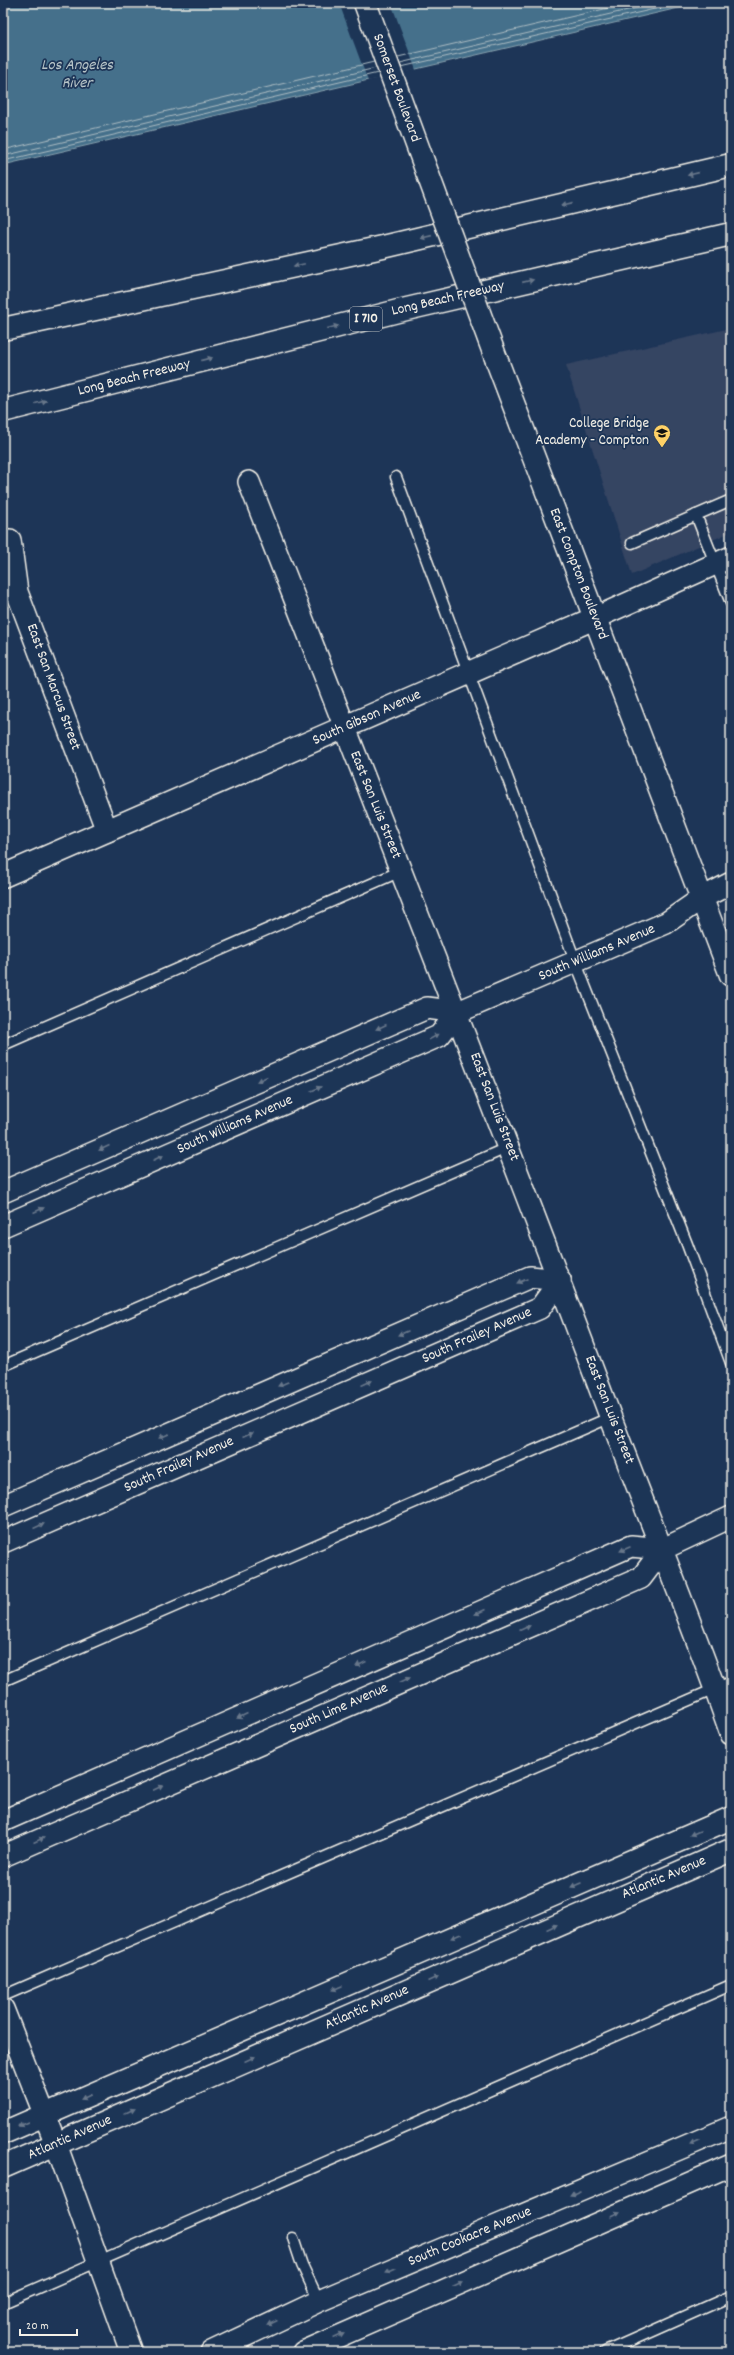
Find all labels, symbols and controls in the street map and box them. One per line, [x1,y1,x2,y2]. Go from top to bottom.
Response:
street label: Somerset Boulevard [366,31,426,145]
water label: Los Angeles River [41,54,114,95]
one-way arrow [687,172,699,178]
one-way arrow [560,202,573,208]
one-way arrow [420,235,433,241]
one-way arrow [293,263,306,269]
street label: Long Beach Freeway [389,275,507,323]
one-way arrow [522,277,534,283]
road number: I 710 [350,307,382,331]
one-way arrow [328,324,340,330]
street label: Long Beach Freeway [76,353,193,403]
one-way arrow [202,356,214,362]
one-way arrow [35,398,47,404]
place label: College Bridge Academy - Compton [535,413,649,452]
school or university icon: College Bridge Academy - Compton [652,423,672,448]
street label: East Compton Boulevard [543,505,613,643]
street label: East San Marcus Street [20,621,86,754]
street label: South Gibson Avenue [309,684,425,752]
street label: East San Luis Street [343,748,407,863]
street label: South Williams Avenue [535,918,659,988]
one-way arrow [375,1024,387,1031]
one-way arrow [428,1034,440,1040]
street label: East San Luis Street [463,1050,525,1165]
one-way arrow [255,1077,267,1083]
one-way arrow [310,1086,322,1092]
street label: South Williams Avenue [173,1089,297,1160]
one-way arrow [99,1145,110,1151]
one-way arrow [152,1155,164,1161]
one-way arrow [33,1207,44,1213]
one-way arrow [516,1278,528,1284]
street label: South Frailey Avenue [418,1302,536,1370]
one-way arrow [396,1330,408,1336]
street label: East San Luis Street [578,1353,640,1468]
one-way arrow [361,1380,373,1387]
one-way arrow [277,1382,289,1388]
street label: South Frailey Avenue [120,1431,238,1499]
one-way arrow [242,1432,253,1438]
one-way arrow [159,1433,170,1439]
one-way arrow [33,1523,44,1529]
one-way arrow [619,1546,631,1552]
one-way arrow [475,1609,486,1615]
one-way arrow [519,1625,531,1631]
one-way arrow [356,1661,367,1667]
street label: South Lime Avenue [286,1677,392,1741]
one-way arrow [400,1677,411,1683]
one-way arrow [236,1714,248,1720]
one-way arrow [152,1785,164,1791]
one-way arrow [690,1830,701,1836]
one-way arrow [33,1837,44,1843]
street label: Atlantic Avenue [618,1850,710,1906]
one-way arrow [569,1882,581,1888]
one-way arrow [546,1924,557,1930]
one-way arrow [451,1933,462,1939]
one-way arrow [427,1976,438,1982]
street label: Atlantic Avenue [321,1979,413,2036]
one-way arrow [331,1985,343,1991]
one-way arrow [244,2056,256,2062]
one-way arrow [80,2094,92,2100]
one-way arrow [125,2108,137,2114]
street label: Atlantic Avenue [24,2109,116,2166]
one-way arrow [17,2122,29,2128]
one-way arrow [690,2139,701,2145]
one-way arrow [569,2190,581,2196]
street label: South Cookacre Avenue [405,2201,536,2273]
one-way arrow [610,2212,622,2218]
one-way arrow [385,2268,397,2274]
one-way arrow [452,2281,463,2287]
scale bar [20,2311,77,2337]
text: 20 m [26,2318,49,2335]
one-way arrow [267,2320,278,2326]
one-way arrow [333,2333,345,2339]

